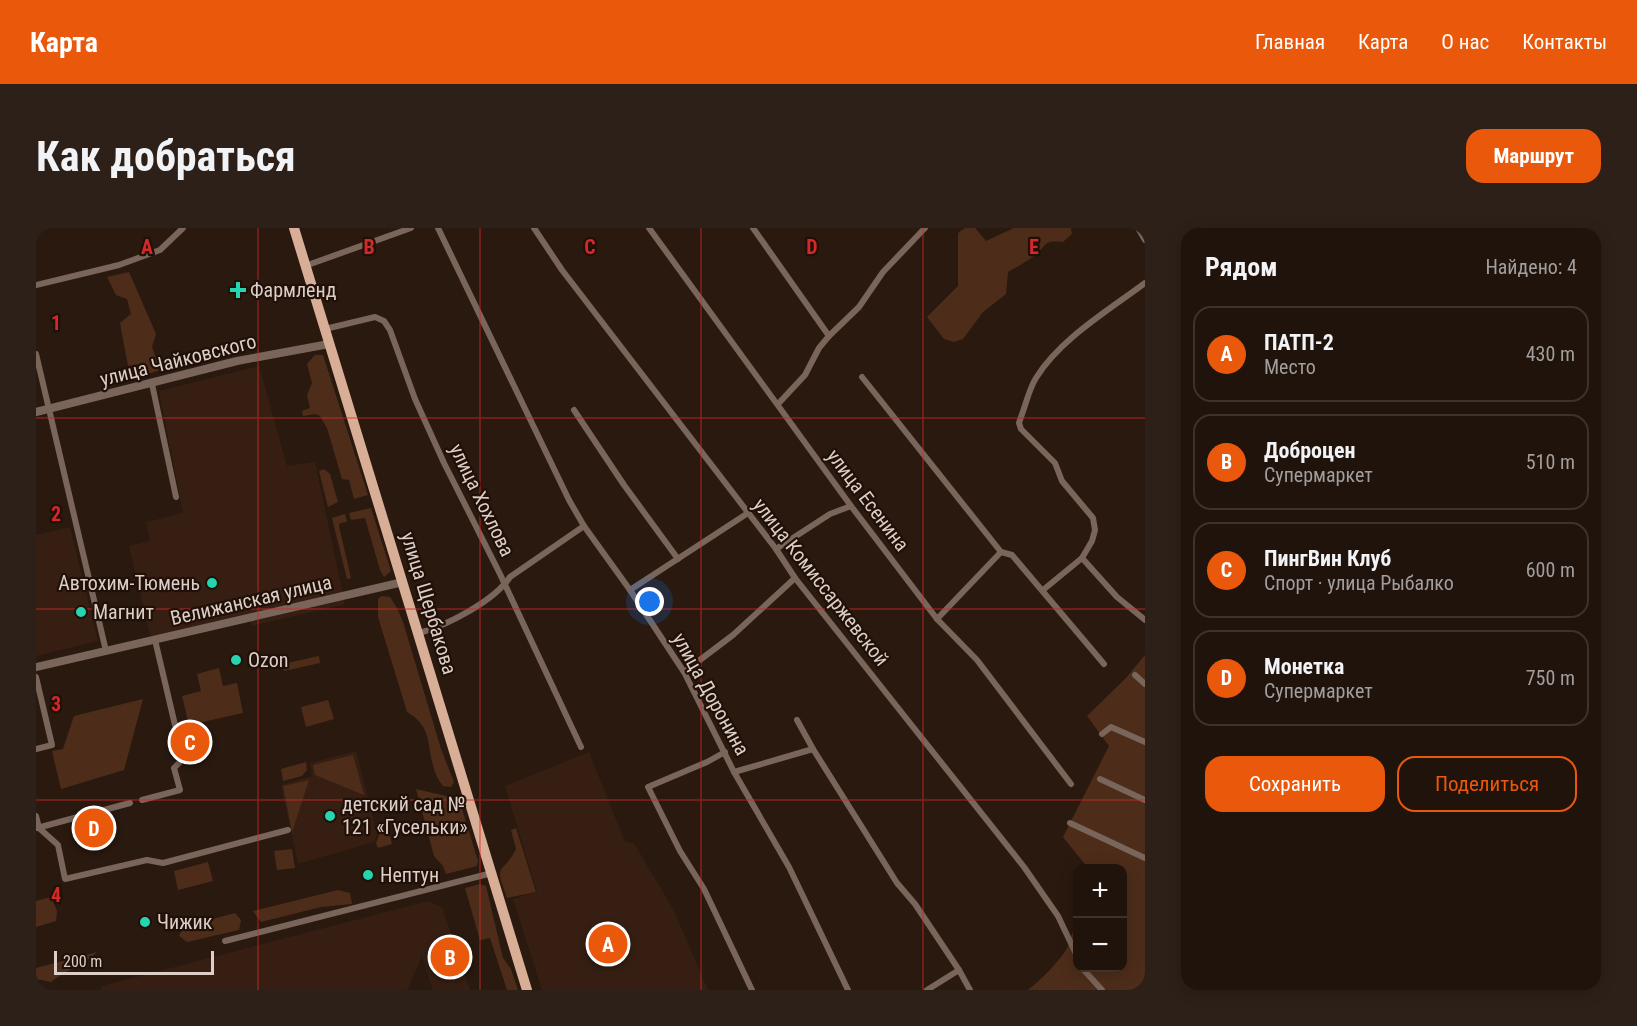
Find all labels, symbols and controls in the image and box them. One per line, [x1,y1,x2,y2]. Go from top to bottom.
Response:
text: Карта [30,26,98,59]
text: Главная [1255,30,1325,54]
text: Карта [1358,30,1408,54]
text: О нас [1441,30,1489,54]
text: Контакты [1522,30,1607,54]
button: Маршрут [1466,129,1601,183]
text: Как добраться [36,132,296,181]
text: A [141,235,153,259]
text: B [363,235,375,259]
text: C [584,235,596,259]
text: D [806,235,818,259]
text: E [1029,235,1039,259]
text: Рядом [1205,252,1277,282]
text: Найдено: 4 [1485,255,1577,279]
place label: Фармленд [250,278,337,302]
marker: Фармленд [231,283,245,297]
text: 1 [51,311,61,335]
street label: улица Чайковского [97,329,259,391]
text: ПАТП-2 [1264,330,1334,355]
text: A [1221,342,1232,366]
text: 430 m [1526,342,1575,366]
text: Место [1264,355,1316,379]
text: Доброцен [1264,438,1355,463]
street label: улица Хохлова [444,440,520,560]
street label: улица Есенина [822,444,914,556]
text: B [1221,450,1232,474]
text: 510 m [1526,450,1575,474]
text: Супермаркет [1264,463,1373,487]
street label: улица Комиссаржевской [748,493,894,671]
text: 2 [51,502,61,526]
street label: улица Щербакова [396,529,462,677]
text: ПингВин Клуб [1264,546,1391,571]
text: C [1221,558,1232,582]
text: 600 m [1526,558,1575,582]
street label: Велижанская улица [168,570,334,630]
place label: Автохим-Тюмень [58,571,200,595]
text: Спорт · улица Рыбалко [1264,571,1454,595]
marker: Автохим-Тюмень [205,576,219,590]
your location [635,587,664,616]
place label: Магнит [93,600,154,624]
marker: Магнит [74,605,88,619]
street label: улица Доронина [667,629,755,759]
place label: Ozon [248,648,288,672]
marker: Ozon [229,653,243,667]
text: Монетка [1264,654,1344,679]
text: D [1221,666,1232,690]
text: 750 m [1526,666,1575,690]
text: Супермаркет [1264,679,1373,703]
text: 3 [51,692,61,716]
pin: C [170,720,210,764]
button: Сохранить [1205,756,1385,812]
button: Поделиться [1397,756,1577,812]
place label: детский сад № 121 «Гусельки» [342,792,468,839]
pin: D [74,806,114,850]
marker: детский сад № 121 «Гусельки» [323,809,337,823]
place label: Нептун [380,863,439,887]
map controls [1073,864,1127,972]
button: + [1073,864,1127,918]
marker: Нептун [361,868,375,882]
text: 4 [51,883,61,907]
place label: Чижик [157,910,213,934]
marker: Чижик [138,915,152,929]
button: − [1073,918,1127,972]
pin: A [588,922,628,966]
pin: B [430,934,470,980]
scale bar [54,948,214,976]
text: 200 m [63,952,102,971]

